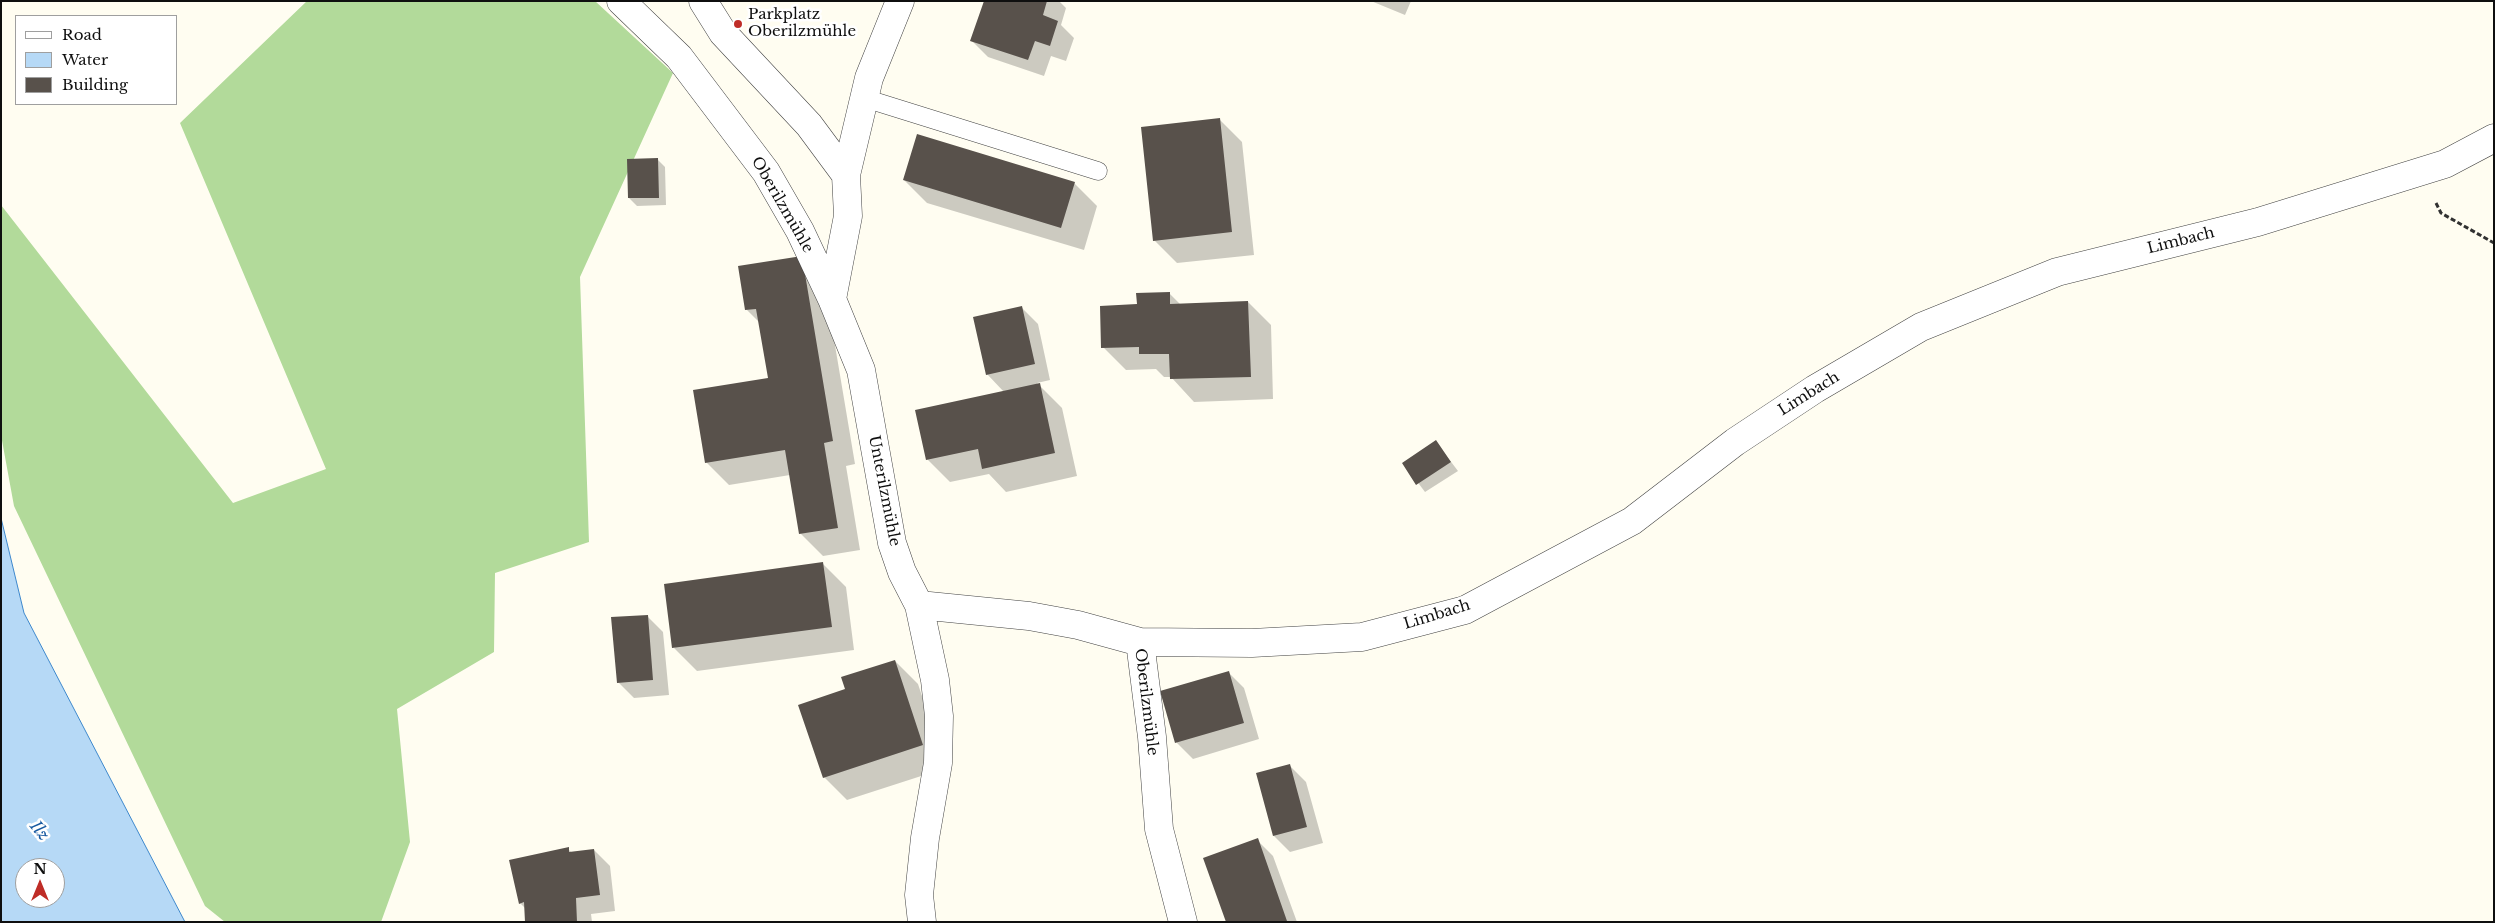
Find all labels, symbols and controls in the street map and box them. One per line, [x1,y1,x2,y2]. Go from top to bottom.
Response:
place label: Parkplatz Oberilzmühle [748,6,856,41]
legend [15,15,178,105]
marker: Parkplatz Oberilzmühle [732,18,744,30]
text: Road [62,25,102,44]
text: Water [62,50,108,69]
text: Building [62,75,128,94]
street label: Oberilzmühle [747,154,817,256]
street label: Limbach [2146,224,2216,258]
street label: Limbach [1775,368,1843,420]
street label: Unterilzmühle [864,434,904,548]
street label: Limbach [1402,596,1472,634]
street label: Oberilzmühle [1130,647,1162,757]
water label: Ilz [25,817,53,845]
north arrow [15,858,65,908]
text: N [33,860,47,878]

